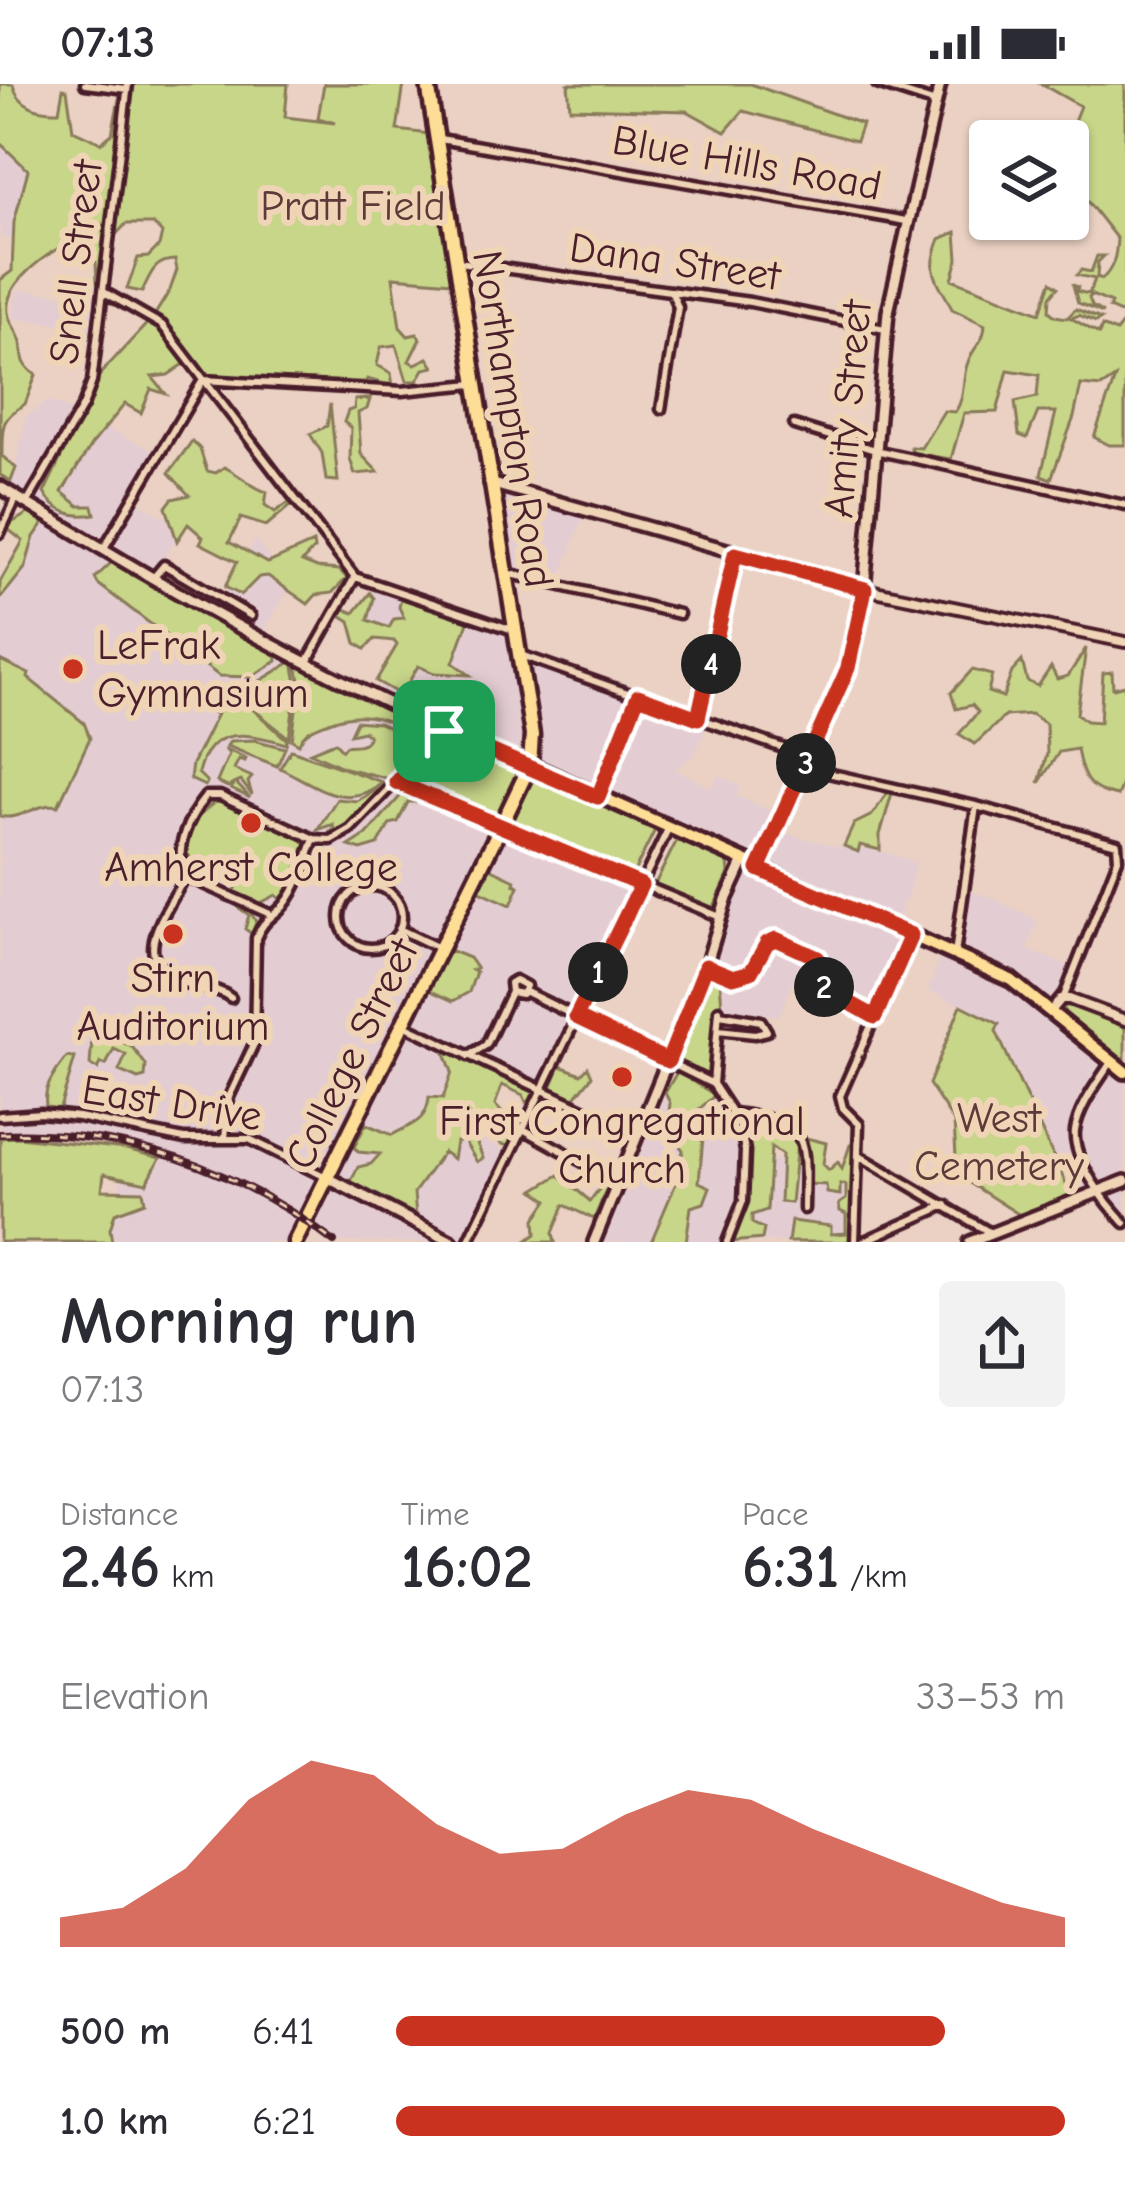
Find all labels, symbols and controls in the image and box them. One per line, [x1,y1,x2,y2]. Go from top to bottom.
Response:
text: 07:13 [60,16,155,68]
street label: Blue Hills Road [609,115,885,211]
map controls [969,120,1089,240]
button: layers [969,120,1089,240]
street label: Snell Street [39,155,113,367]
park label: Pratt Field [260,182,446,231]
street label: Dana Street [567,223,785,301]
street label: Northampton Road [462,247,564,591]
street label: Amity Street [814,296,882,520]
place label: LeFrak Gymnasium [97,621,309,718]
pin: 4 [681,634,741,694]
text: 4 [703,645,719,683]
marker: LeFrak Gymnasium [60,656,86,682]
pin [393,680,495,782]
icon: arrive [411,698,477,764]
pin: 3 [776,733,836,793]
text: 3 [798,744,814,782]
marker: Amherst College [238,810,264,836]
place label: Amherst College [104,843,398,892]
marker: Stirn Auditorium [160,921,186,947]
street label: College Street [275,929,430,1177]
pin: 1 [568,942,628,1002]
text: 1 [592,953,604,991]
place label: Stirn Auditorium [76,954,270,1051]
pin: 2 [794,957,854,1017]
text: 2 [816,968,832,1006]
marker: First Congregational Church [609,1064,635,1090]
street label: East Drive [79,1065,265,1141]
park label: West Cemetery [914,1094,1084,1191]
place label: First Congregational Church [439,1097,805,1194]
button: share [939,1281,1065,1407]
text: Morning run [60,1284,418,1360]
text: 07:13 [60,1367,144,1412]
text: Distance [60,1495,178,1533]
text: Time [401,1495,470,1533]
text: Pace [742,1495,809,1533]
text: 2.46 [60,1533,160,1602]
text: 16:02 [401,1533,533,1602]
text: 6:31 [742,1533,839,1602]
text: km [160,1557,215,1595]
text: /km [839,1557,908,1595]
text: Elevation [60,1674,209,1719]
text: 33–53 m [916,1674,1065,1719]
text: 500 m [60,2009,170,2054]
text: 6:41 [252,2009,315,2054]
text: 1.0 km [60,2099,169,2144]
text: 6:21 [252,2099,316,2144]

